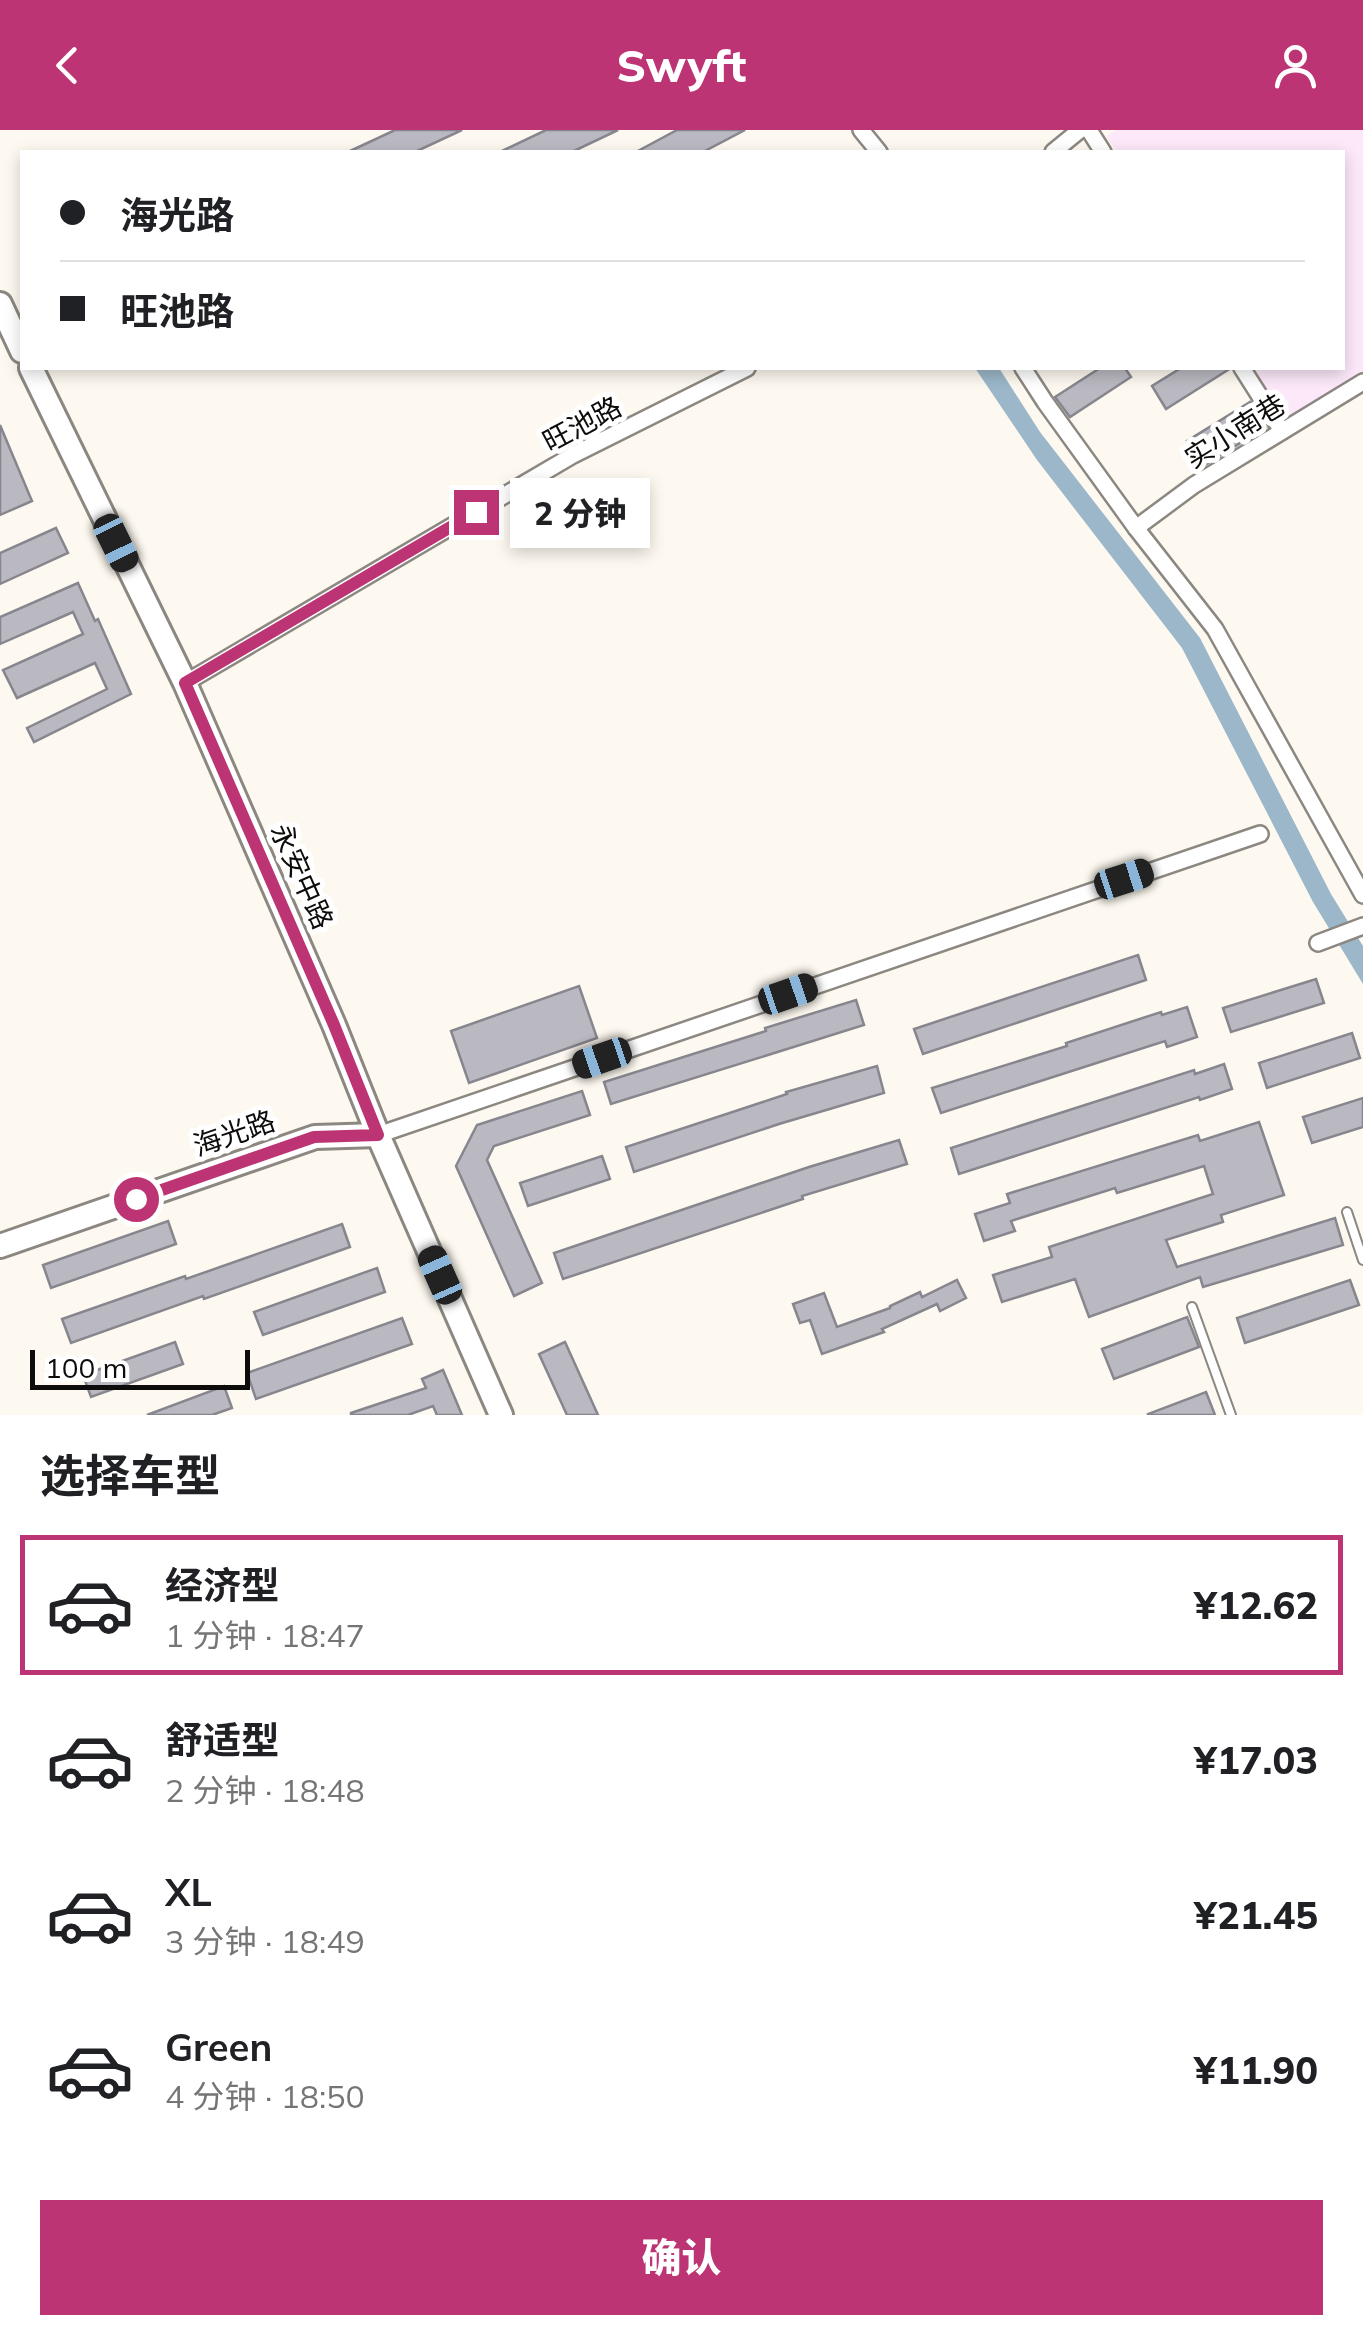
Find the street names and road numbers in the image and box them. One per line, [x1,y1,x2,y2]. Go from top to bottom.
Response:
street label: 实小南巷 [1178,386,1292,475]
street label: 旺池路 [536,388,627,459]
street label: 永安中路 [264,818,341,934]
street label: 海光路 [188,1102,279,1163]

